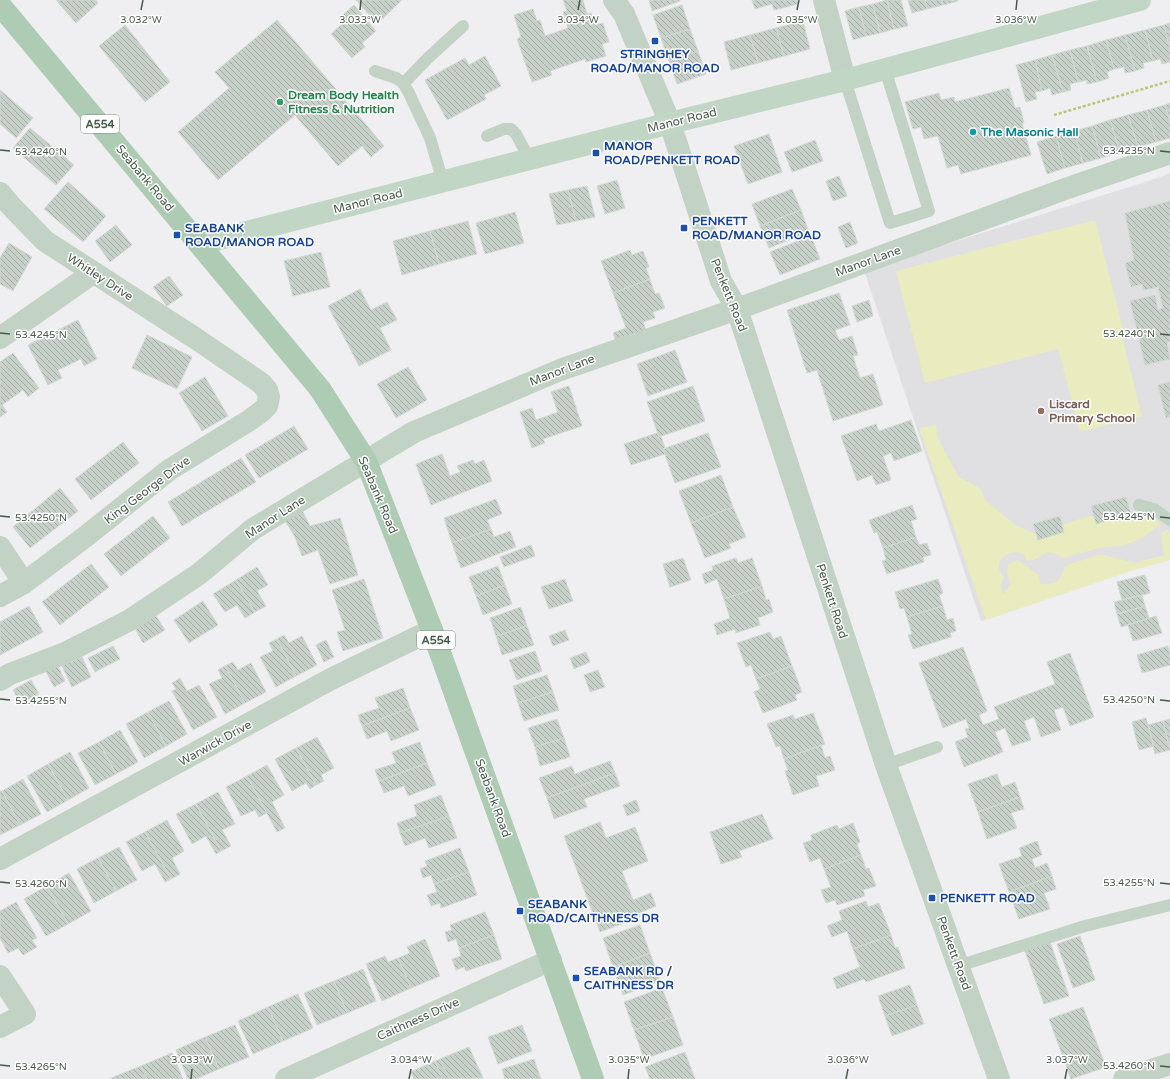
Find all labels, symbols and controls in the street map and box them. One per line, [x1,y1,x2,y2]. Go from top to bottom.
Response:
text: 3.032°W [120,14,162,26]
text: 3.033°W [339,14,381,26]
text: 3.034°W [557,14,599,26]
text: 3.035°W [776,14,818,26]
text: 3.036°W [995,14,1037,26]
marker: STRINGHEY ROAD/MANOR ROAD [650,36,660,46]
place label: STRINGHEY ROAD/MANOR ROAD [591,47,719,75]
place label: Dream Body Health Fitness & Nutrition [288,88,399,116]
marker: Dream Body Health Fitness & Nutrition [275,97,285,107]
street label: Manor Road [646,105,718,135]
road number: A554 [81,115,119,133]
place label: The Masonic Hall [980,125,1078,139]
marker: The Masonic Hall [968,127,978,137]
place label: MANOR ROAD/PENKETT ROAD [604,139,740,167]
street label: Seabank Road [113,142,177,214]
text: 53.4235°N [1103,145,1155,157]
text: 53.4240°N [15,146,67,158]
marker: MANOR ROAD/PENKETT ROAD [591,148,601,158]
street label: Manor Road [332,186,404,216]
place label: PENKETT ROAD/MANOR ROAD [692,214,821,242]
place label: SEABANK ROAD/MANOR ROAD [185,221,314,249]
marker: PENKETT ROAD/MANOR ROAD [679,223,689,233]
marker: SEABANK ROAD/MANOR ROAD [172,230,182,240]
street label: Manor Lane [833,243,903,279]
street label: Whitley Drive [64,250,136,304]
street label: Penkett Road [708,256,750,334]
text: 53.4240°N [1103,328,1155,340]
text: 53.4245°N [15,329,67,341]
street label: Manor Lane [528,351,597,389]
place label: Liscard Primary School [1049,397,1135,426]
marker: Liscard Primary School [1036,406,1046,416]
street label: King George Drive [101,453,193,527]
street label: Seabank Road [355,454,401,536]
street label: Manor Lane [242,492,308,542]
text: 53.4245°N [1103,511,1155,523]
text: 53.4250°N [15,512,67,524]
street label: Penkett Road [813,562,851,640]
road number: A554 [417,631,455,649]
text: 53.4250°N [1103,694,1155,706]
text: 53.4255°N [15,695,67,707]
street label: Warwick Drive [176,717,254,769]
street label: Seabank Road [472,757,514,839]
text: 53.4255°N [1103,877,1155,889]
text: 53.4260°N [15,878,67,890]
place label: PENKETT ROAD [940,891,1035,905]
marker: PENKETT ROAD [927,893,937,903]
place label: SEABANK ROAD/CAITHNESS DR [528,897,660,925]
marker: SEABANK ROAD/CAITHNESS DR [515,906,525,916]
street label: Penkett Road [934,914,974,992]
place label: SEABANK RD / CAITHNESS DR [584,964,674,992]
marker: SEABANK RD / CAITHNESS DR [571,973,581,983]
street label: Caithness Drive [375,995,461,1043]
text: 3.033°W [171,1054,213,1066]
text: 3.034°W [390,1054,432,1066]
text: 3.035°W [608,1054,650,1066]
text: 3.036°W [827,1054,869,1066]
text: 3.037°W [1046,1054,1088,1066]
text: 53.4260°N [1103,1060,1155,1072]
text: 53.4265°N [15,1061,67,1073]

